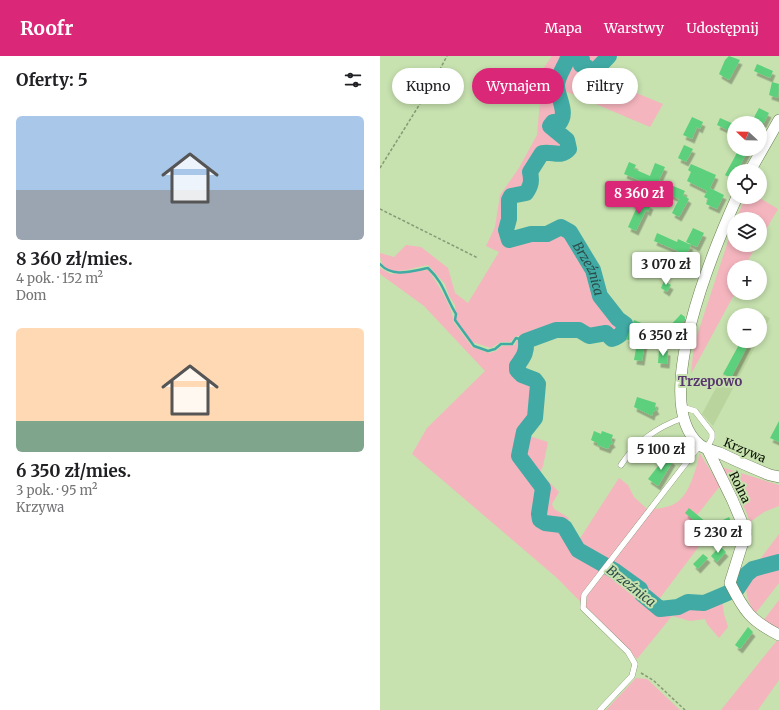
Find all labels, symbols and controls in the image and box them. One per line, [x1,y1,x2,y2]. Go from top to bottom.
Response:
text: Roofr [20,16,73,40]
text: Mapa [545,19,582,37]
text: Warstwy [604,19,664,37]
text: Udostępnij [686,19,759,37]
chip: Kupno [392,68,464,104]
chip: Wynajem [472,68,564,104]
chip: Filtry [572,68,638,104]
text: Oferty: 5 [16,69,88,91]
icon: filters [342,69,364,91]
north arrow [727,116,767,156]
map controls [727,116,767,348]
icon: home [154,142,226,214]
button: locate [727,164,767,204]
pin: 8 360 zł [598,181,680,215]
text: 8 360 zł [614,185,664,202]
button: layers [727,212,767,252]
water label: Brzeźnica [569,238,608,297]
text: 8 360 zł/mies. [16,248,133,270]
pin: 3 070 zł [625,252,707,286]
text: 3 070 zł [641,256,691,273]
button: + [727,260,767,300]
text: 4 pok. · 152 m² [16,270,103,287]
text: Dom [16,287,47,304]
button: − [727,308,767,348]
pin: 6 350 zł [622,323,704,357]
text: 6 350 zł [638,327,688,344]
icon: home [154,354,226,426]
district label: Trzepowo [678,373,743,390]
street label: Krzywa [722,434,769,466]
pin: 5 100 zł [620,437,702,471]
text: 5 100 zł [637,441,685,458]
text: 6 350 zł/mies. [16,460,131,482]
street label: Rolna [726,469,754,506]
text: 3 pok. · 95 m² [16,482,97,499]
text: Krzywa [16,499,64,516]
pin: 5 230 zł [677,520,759,554]
text: 5 230 zł [693,524,743,541]
water label: Brzeźnica [603,561,659,611]

